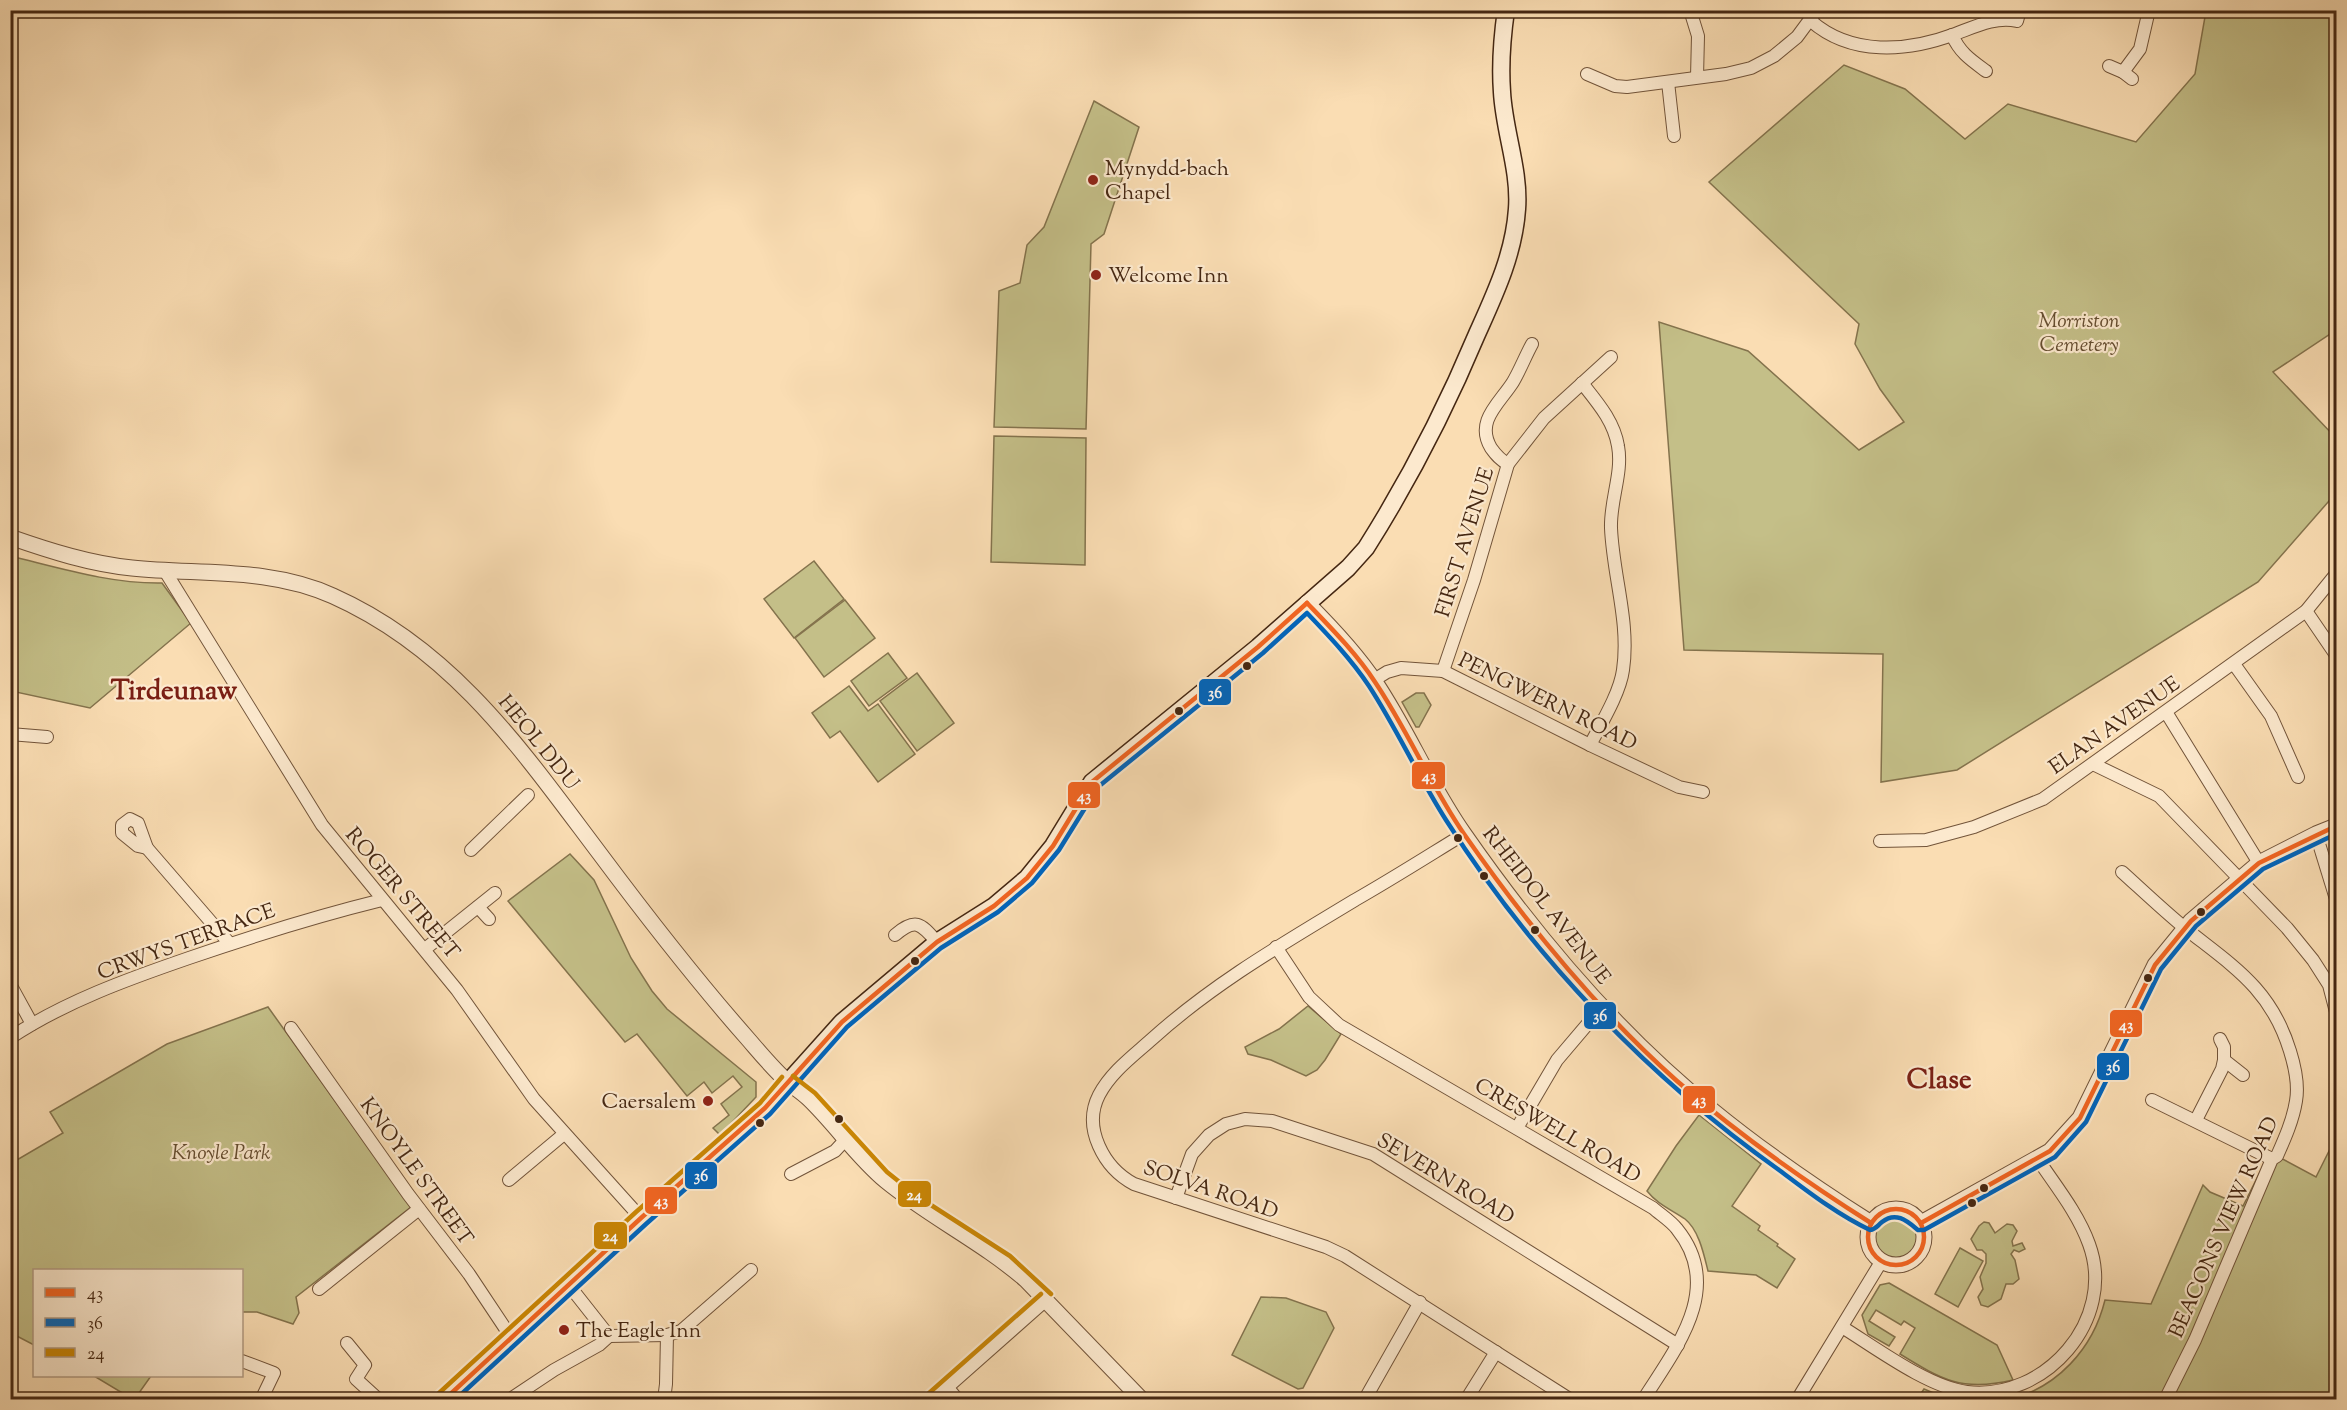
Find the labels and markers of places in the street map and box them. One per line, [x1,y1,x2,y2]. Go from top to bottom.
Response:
place label: Mynydd-bach Chapel [1105,155,1229,209]
marker: Mynydd-bach Chapel [1086,173,1100,187]
place label: Welcome Inn [1108,262,1229,292]
marker: Welcome Inn [1089,268,1103,282]
unlabelled marker [1241,660,1253,672]
unlabelled marker [1173,705,1185,717]
unlabelled marker [1452,832,1464,844]
unlabelled marker [1478,870,1490,882]
unlabelled marker [2195,906,2207,918]
unlabelled marker [1529,924,1541,936]
unlabelled marker [909,955,921,967]
unlabelled marker [2142,972,2154,984]
place label: Caersalem [602,1088,696,1118]
marker: Caersalem [701,1094,715,1108]
unlabelled marker [833,1113,845,1125]
unlabelled marker [754,1117,766,1129]
unlabelled marker [1978,1182,1990,1194]
unlabelled marker [1966,1197,1978,1209]
place label: The Eagle Inn [576,1317,701,1347]
marker: The Eagle Inn [557,1323,571,1337]

